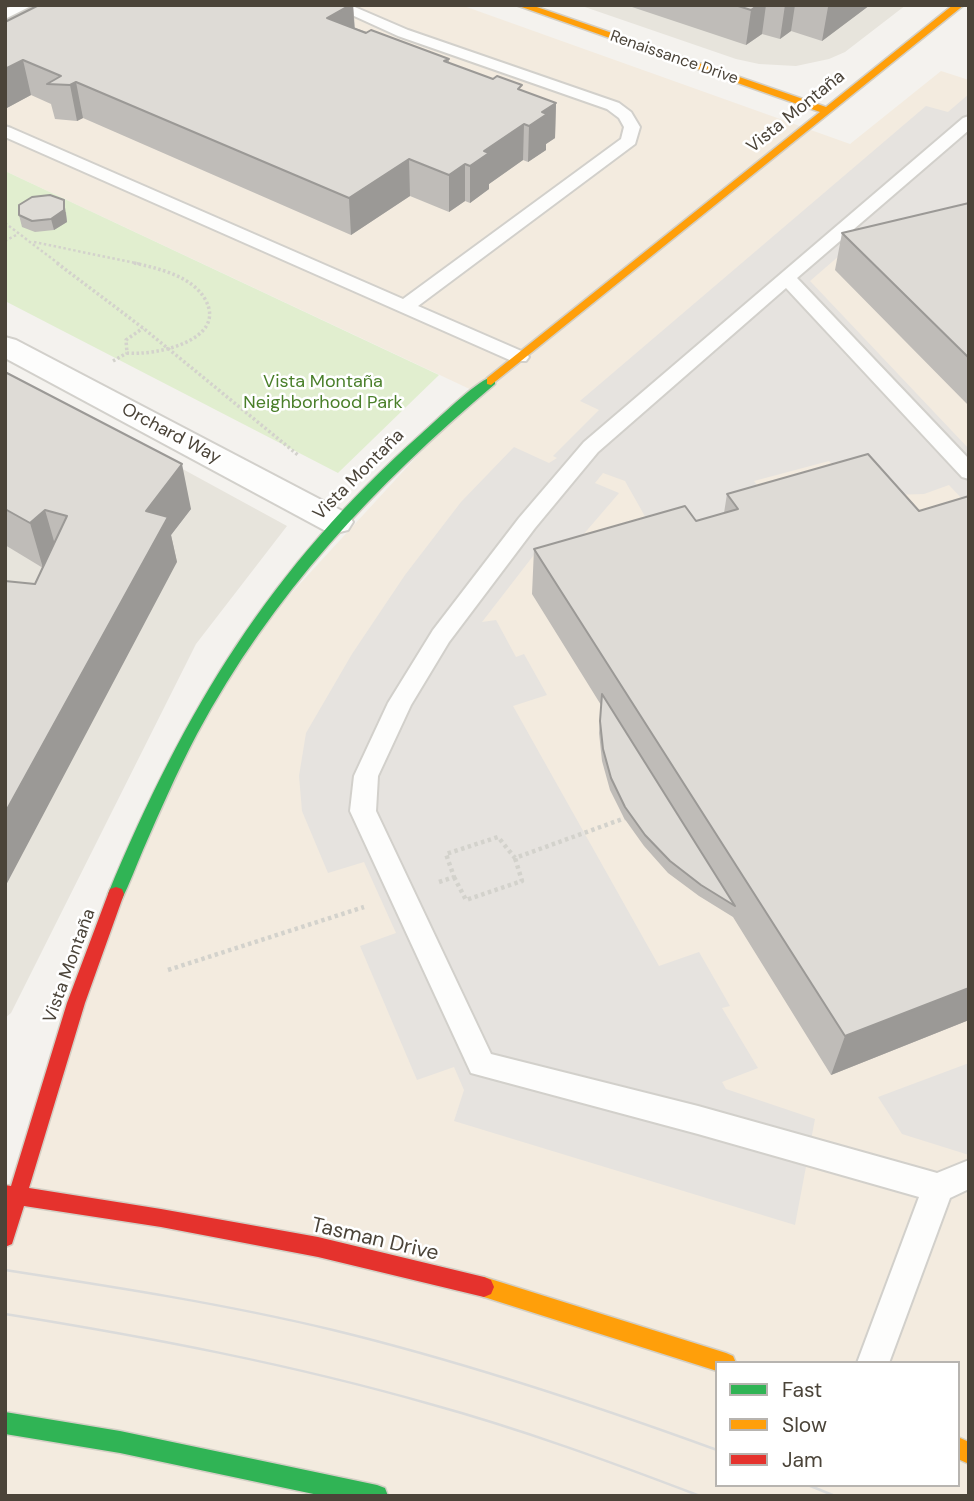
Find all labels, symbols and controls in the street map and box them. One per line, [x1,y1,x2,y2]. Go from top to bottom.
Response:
street label: Renaissance Drive [607,27,741,89]
street label: Vista Montaña [743,66,849,158]
park label: Vista Montaña Neighborhood Park [243,371,403,414]
street label: Orchard Way [118,399,224,469]
street label: Vista Montaña [309,425,409,525]
street label: Vista Montaña [39,906,101,1026]
street label: Tasman Drive [309,1213,441,1267]
legend [715,1361,960,1487]
text: Fast [782,1376,822,1404]
text: Slow [782,1411,827,1439]
text: Jam [782,1446,823,1474]

